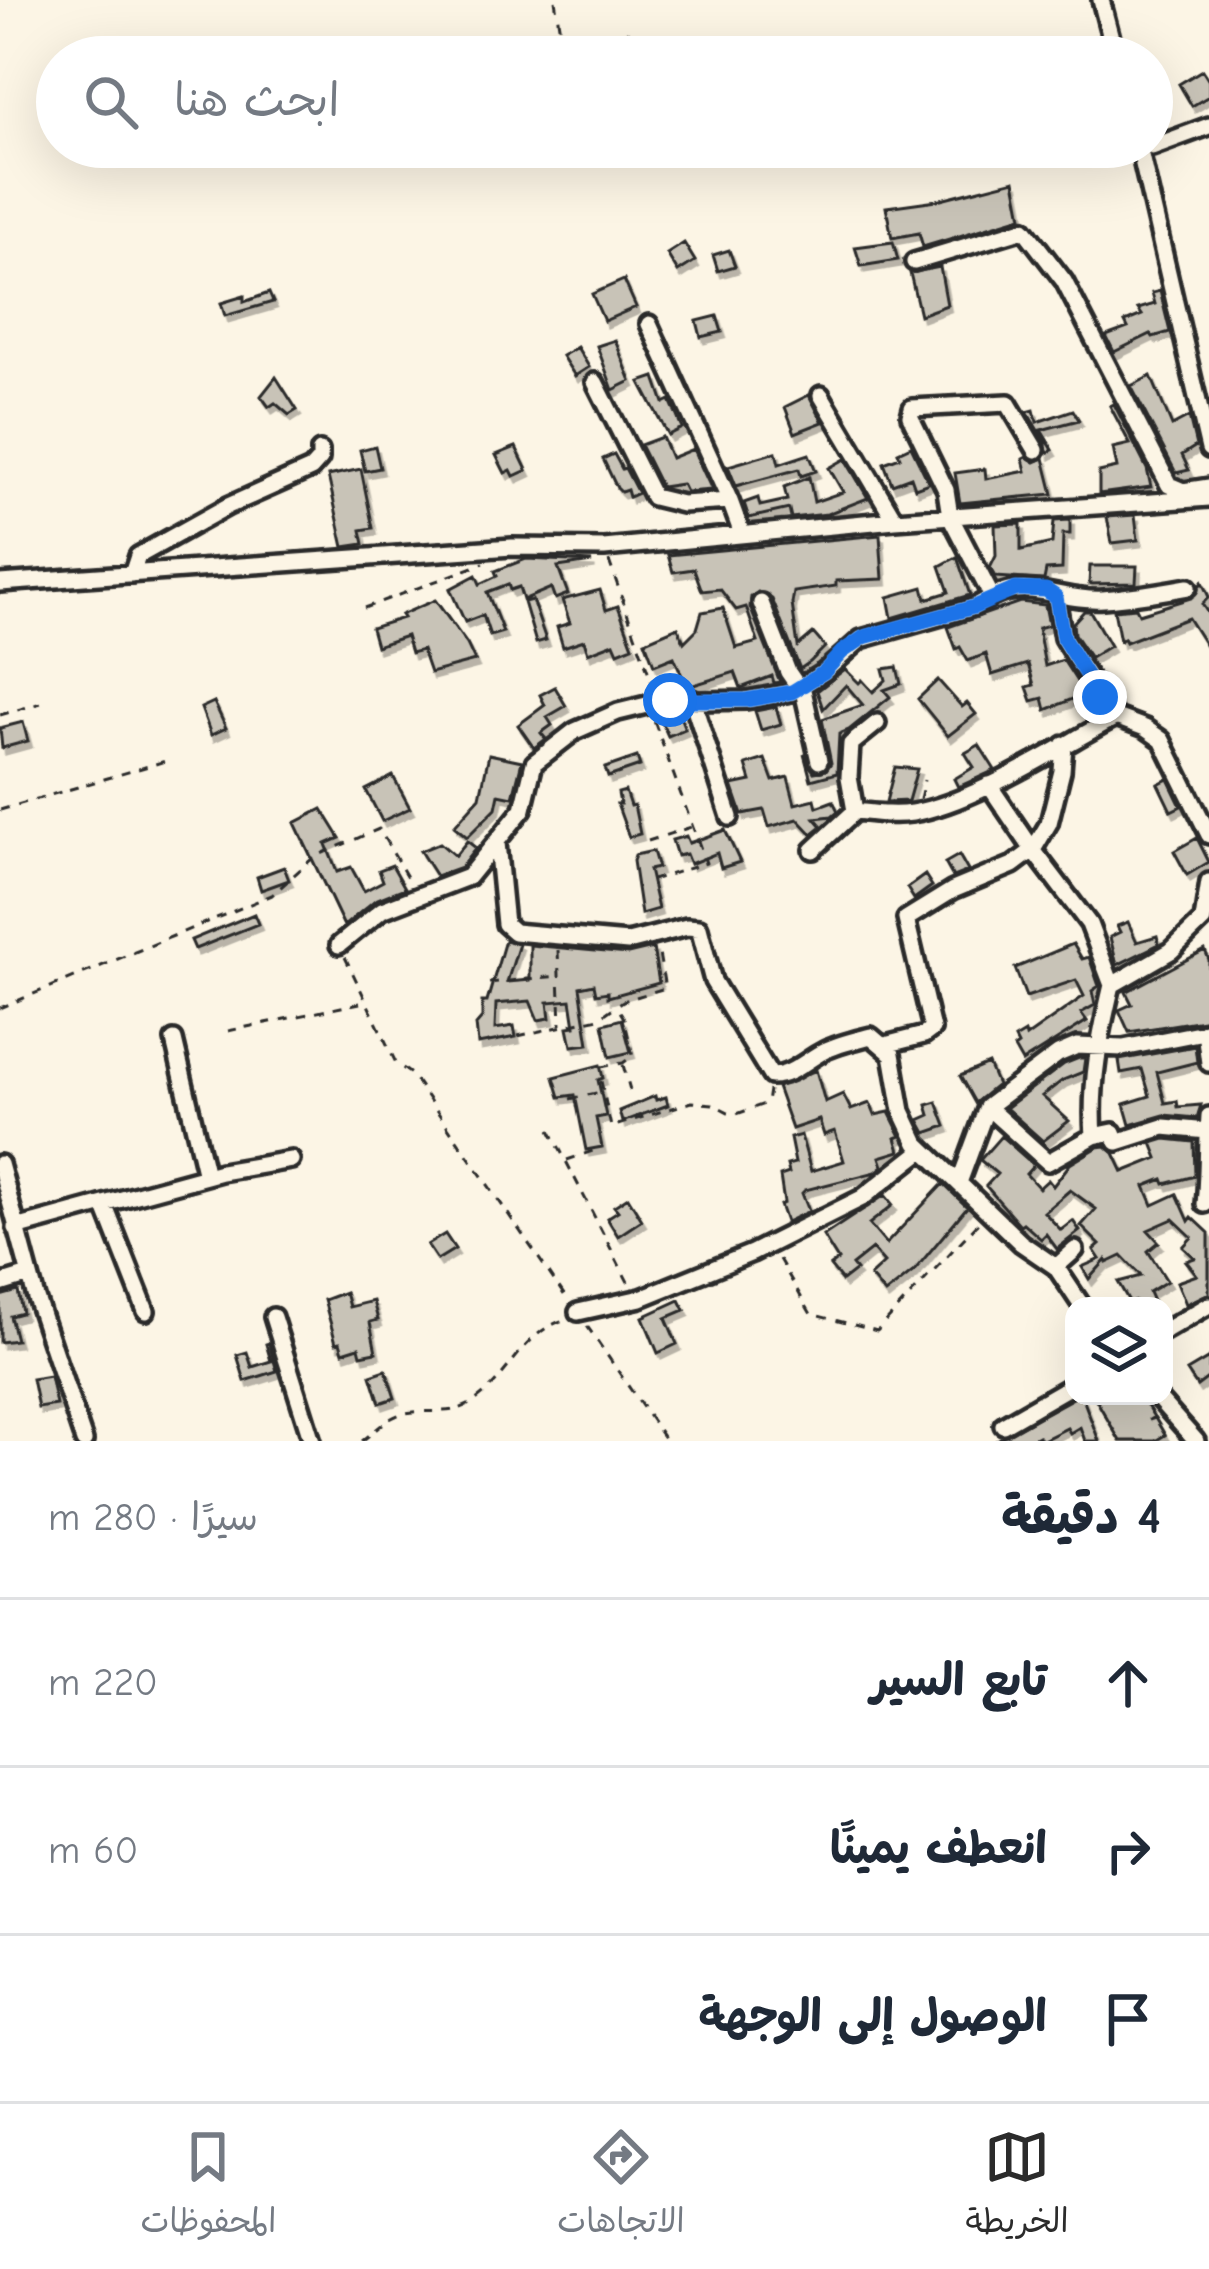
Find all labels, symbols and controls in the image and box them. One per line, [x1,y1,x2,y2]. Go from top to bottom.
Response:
search box [36,36,1173,168]
icon: search [78,69,144,135]
text: ابحث هنا [174,74,339,126]
route end [1073,670,1127,724]
route start [643,673,697,727]
map controls [1065,1297,1173,1405]
button: layers [1065,1297,1173,1405]
text: 4 دقيقة [1001,1487,1161,1546]
text: سيرًا · 280 m [48,1495,258,1540]
icon: ahead [1095,1650,1161,1716]
text: تابع السير [871,1654,1047,1706]
text: 220 m [48,1660,158,1705]
icon: right [1095,1818,1161,1884]
text: انعطف يمينًا [830,1822,1047,1874]
text: 60 m [48,1828,138,1873]
icon: arrive [1095,1986,1161,2052]
text: الوصول إلى الوجهة [699,1990,1047,2042]
tab: المحفوظات [140,2124,276,2250]
tab: الاتجاهات [557,2124,685,2250]
tab: الخريطة [966,2124,1069,2250]

